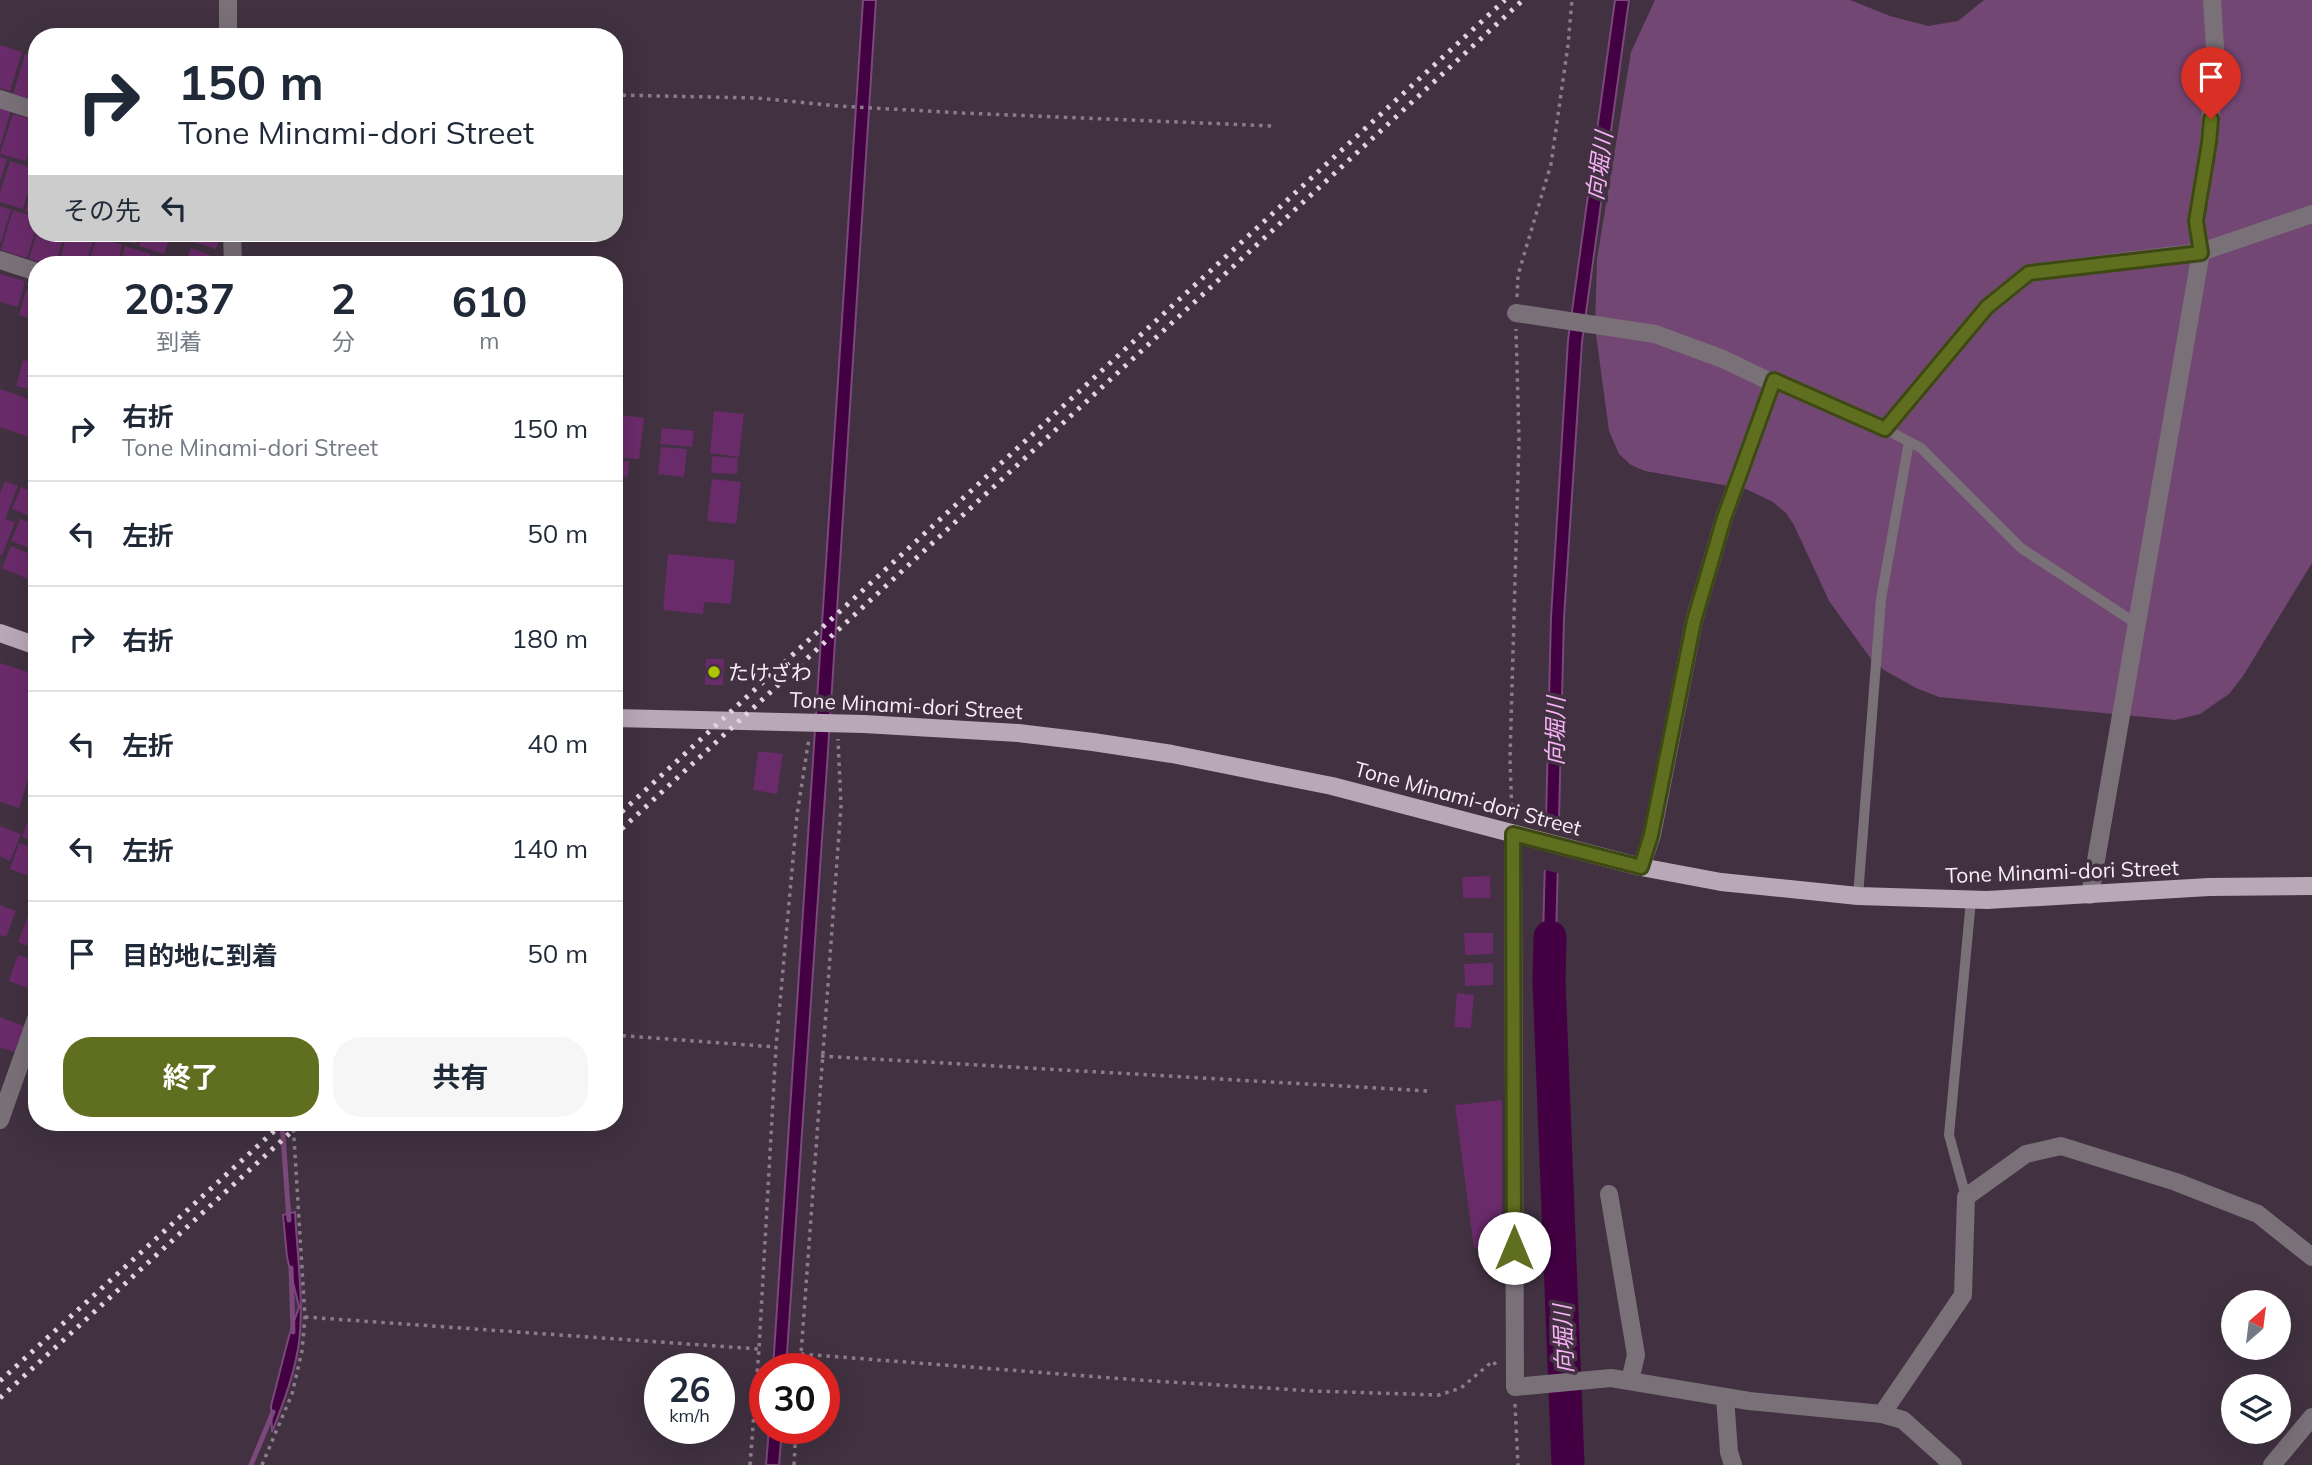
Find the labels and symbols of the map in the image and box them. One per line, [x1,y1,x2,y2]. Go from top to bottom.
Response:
pin [2181,47,2241,119]
water label: 向堀川 [1580,127,1619,202]
place label: たけざわ [728,659,812,685]
marker: たけざわ [706,664,722,680]
street label: Tone Minami-dori Street [789,686,1023,724]
water label: 向堀川 [1540,693,1570,766]
street label: Tone Minami-dori Street [1352,755,1584,841]
street label: Tone Minami-dori Street [1945,854,2179,888]
position arrow [1477,1211,1551,1285]
north arrow [2221,1290,2291,1360]
water label: 向堀川 [1547,1301,1579,1374]
speed limit sign: 30 [749,1353,840,1444]

